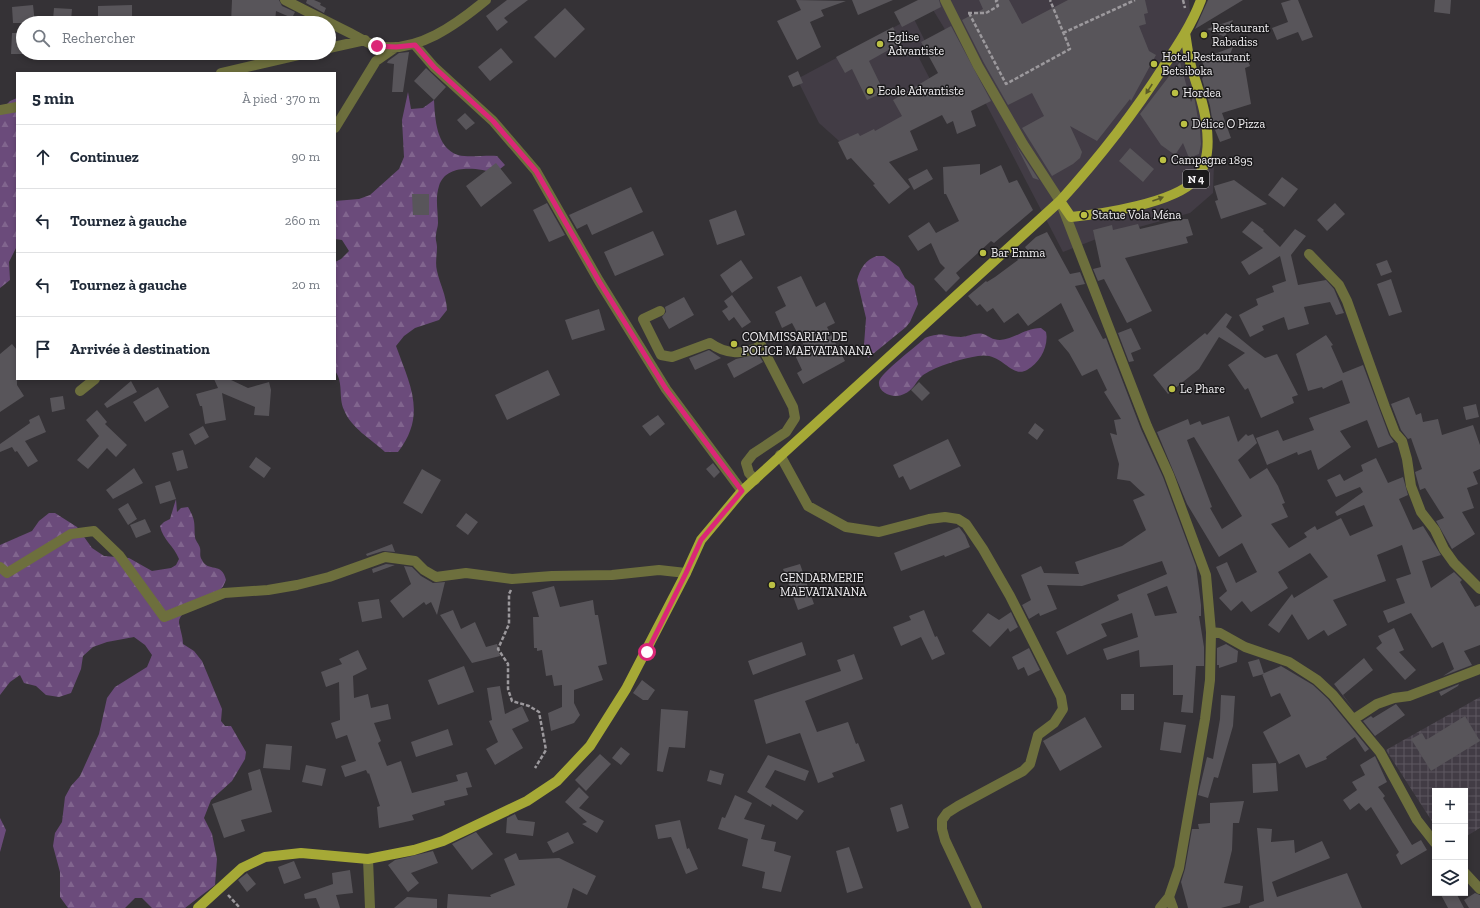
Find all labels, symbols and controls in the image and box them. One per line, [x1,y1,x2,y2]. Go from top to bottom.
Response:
search box [16,16,336,60]
place label: Restaurant Rabadiss [1212,21,1270,49]
icon: search [30,27,52,49]
text: Rechercher [62,29,136,47]
place label: Eglise Advantiste [888,30,944,58]
marker: Restaurant Rabadiss [1199,30,1209,40]
route end [368,37,386,55]
marker: Eglise Advantiste [875,39,885,49]
place label: Hotel Restaurant Betsiboka [1162,50,1251,78]
marker: Hotel Restaurant Betsiboka [1149,59,1159,69]
place label: Ecole Advantiste [878,84,964,98]
one-way arrow [1145,84,1153,94]
marker: Ecole Advantiste [865,86,875,96]
place label: Hordea [1183,86,1221,100]
text: 5 min [32,88,74,108]
marker: Hordea [1170,88,1180,98]
text: À pied · 370 m [242,91,320,106]
place label: Délice O Pizza [1192,117,1265,131]
marker: Délice O Pizza [1179,119,1189,129]
icon: ahead [32,146,54,168]
text: Continuez [70,148,139,166]
text: 90 m [291,149,320,164]
place label: Campagne 1895 [1171,153,1253,167]
marker: Campagne 1895 [1158,155,1168,165]
road number: N 4 [1183,170,1209,188]
one-way arrow [1153,195,1165,201]
place label: Statue Vola Ména [1092,208,1181,222]
icon: left [32,210,54,232]
marker: Statue Vola Ména [1079,210,1089,220]
text: Tournez à gauche [70,212,187,230]
text: 260 m [285,213,320,228]
place label: Bar Emma [991,246,1045,260]
marker: Bar Emma [978,248,988,258]
icon: left [32,274,54,296]
text: Tournez à gauche [70,276,187,294]
text: 20 m [292,277,320,292]
place label: COMMISSARIAT DE POLICE MAEVATANANA [742,330,872,358]
icon: arrive [32,338,54,360]
marker: COMMISSARIAT DE POLICE MAEVATANANA [729,339,739,349]
text: Arrivée à destination [70,340,210,358]
place label: Le Phare [1180,382,1225,396]
marker: Le Phare [1167,384,1177,394]
place label: GENDARMERIE MAEVATANANA [780,571,867,599]
marker: GENDARMERIE MAEVATANANA [767,580,777,590]
route start [638,643,656,661]
map controls [1432,788,1468,896]
button: + [1432,788,1468,824]
button: − [1432,824,1468,860]
button: layers [1432,860,1468,896]

